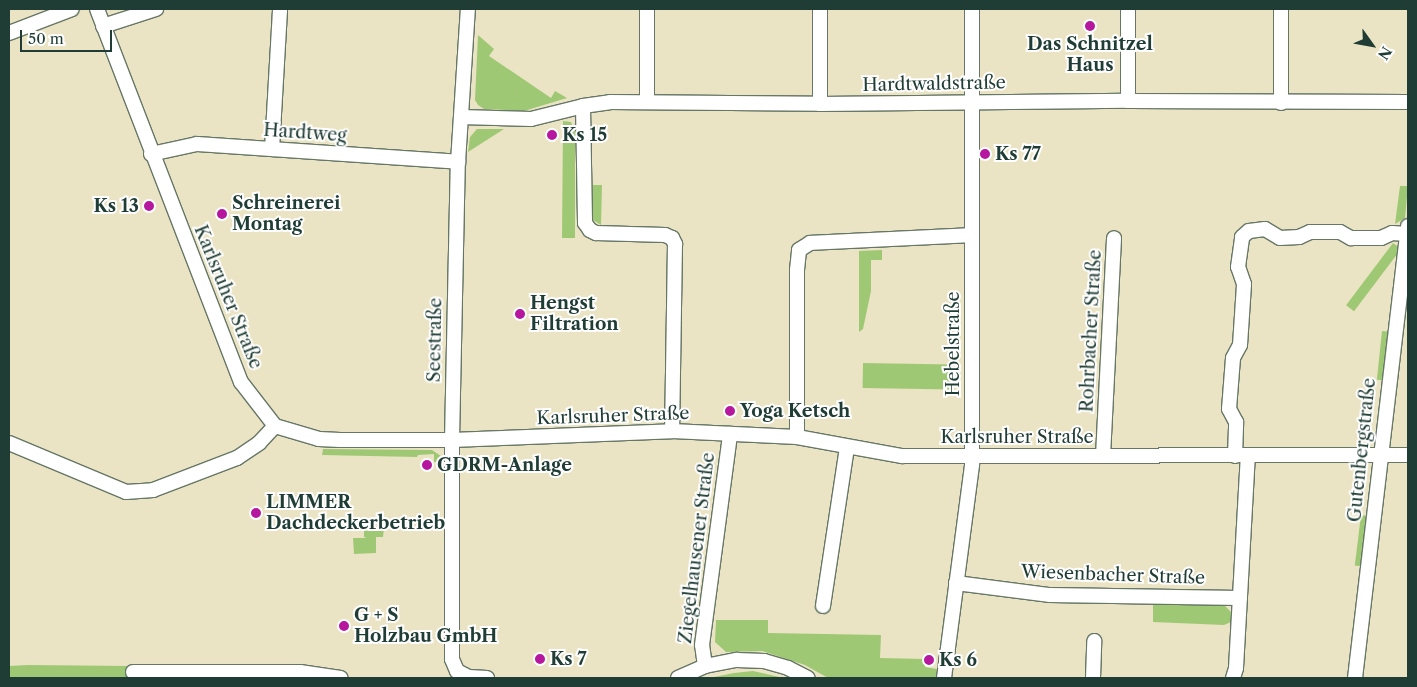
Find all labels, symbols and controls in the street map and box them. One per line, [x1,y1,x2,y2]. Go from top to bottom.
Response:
scale bar [22,20,115,52]
marker: Das Schnitzel Haus [1084,20,1096,32]
north arrow [1347,20,1397,70]
text: 50 m [28,29,64,48]
place label: Das Schnitzel Haus [1027,34,1153,76]
text: N [1374,43,1396,63]
street label: Hardtwaldstraße [862,72,1006,96]
street label: Hardtweg [263,119,347,147]
place label: Ks 15 [562,124,607,146]
marker: Ks 15 [546,129,558,141]
place label: Ks 77 [995,143,1041,165]
marker: Ks 77 [979,148,991,160]
place label: Schreinerei Montag [232,193,340,235]
place label: Ks 13 [93,195,139,217]
marker: Ks 13 [143,200,155,212]
marker: Schreinerei Montag [216,208,228,220]
street label: Karlsruher Straße [189,222,267,372]
street label: Rohrbacher Straße [1076,249,1106,413]
street label: Hebelstraße [942,291,964,397]
place label: Hengst Filtration [530,293,619,336]
street label: Seestraße [423,298,447,382]
marker: Hengst Filtration [514,308,526,320]
street label: Gutenbergstraße [1344,377,1380,523]
place label: Yoga Ketsch [740,400,851,422]
street label: Karlsruher Straße [536,403,690,429]
marker: Yoga Ketsch [724,405,736,417]
street label: Karlsruher Straße [940,426,1094,448]
street label: Ziegelhausener Straße [675,451,719,645]
place label: GDRM-Anlage [437,454,572,476]
marker: GDRM-Anlage [421,459,433,471]
place label: LIMMER Dachdeckerbetrieb [266,492,445,534]
marker: LIMMER Dachdeckerbetrieb [250,507,262,519]
street label: Wiesenbacher Straße [1020,561,1206,589]
place label: G + S Holzbau GmbH [354,605,498,648]
marker: G + S Holzbau GmbH [338,620,350,632]
place label: Ks 7 [550,648,587,670]
place label: Ks 6 [939,649,977,671]
marker: Ks 7 [534,653,546,665]
marker: Ks 6 [923,654,935,666]

